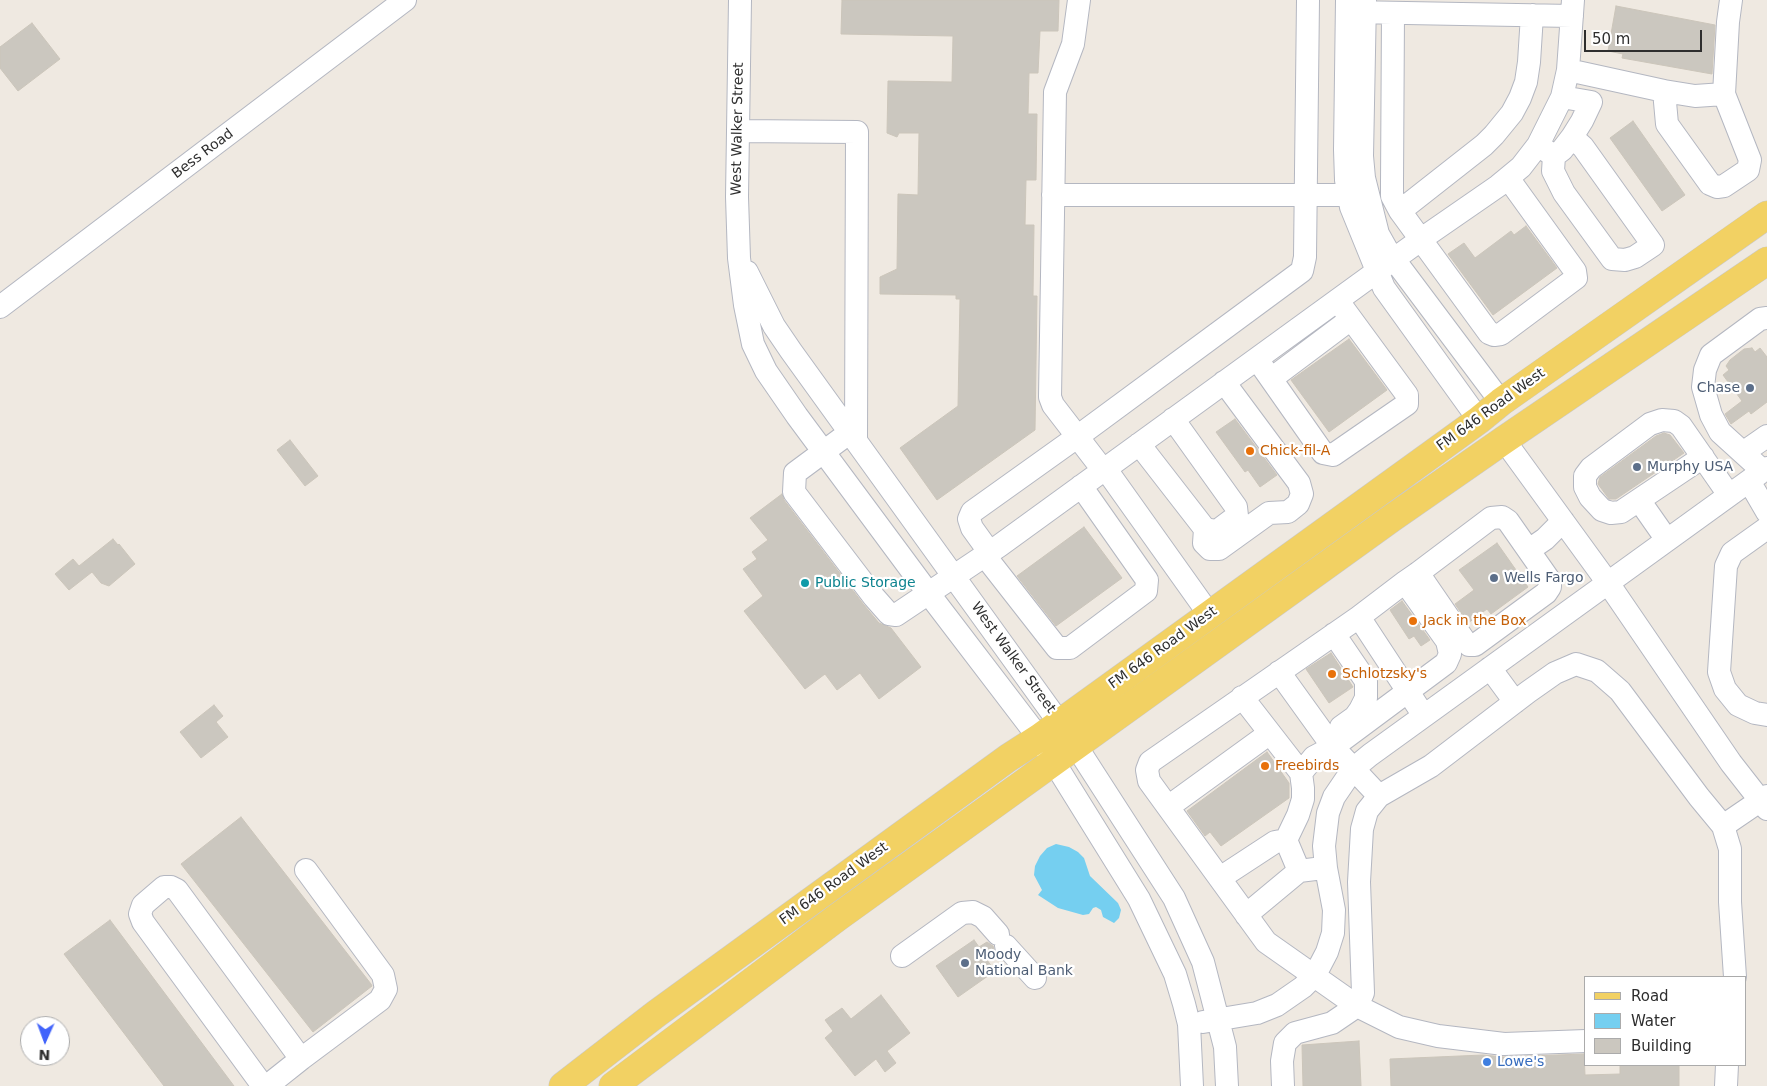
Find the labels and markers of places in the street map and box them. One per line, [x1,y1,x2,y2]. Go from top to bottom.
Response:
place label: Chase [1697,380,1740,396]
marker: Chase [1744,382,1756,394]
place label: Chick-fil-A [1260,443,1330,459]
marker: Chick-fil-A [1244,445,1256,457]
place label: Murphy USA [1647,459,1733,475]
marker: Murphy USA [1631,461,1643,473]
place label: Wells Fargo [1504,570,1583,586]
marker: Wells Fargo [1488,572,1500,584]
place label: Public Storage [815,575,916,591]
marker: Public Storage [799,577,811,589]
place label: Jack in the Box [1423,613,1527,629]
marker: Jack in the Box [1407,615,1419,627]
place label: Schlotzsky's [1342,666,1427,682]
marker: Schlotzsky's [1326,668,1338,680]
place label: Freebirds [1275,758,1339,774]
marker: Freebirds [1259,760,1271,772]
place label: Moody National Bank [975,947,1073,980]
marker: Moody National Bank [959,957,971,969]
place label: Lowe's [1497,1054,1544,1070]
marker: Lowe's [1481,1056,1493,1068]

